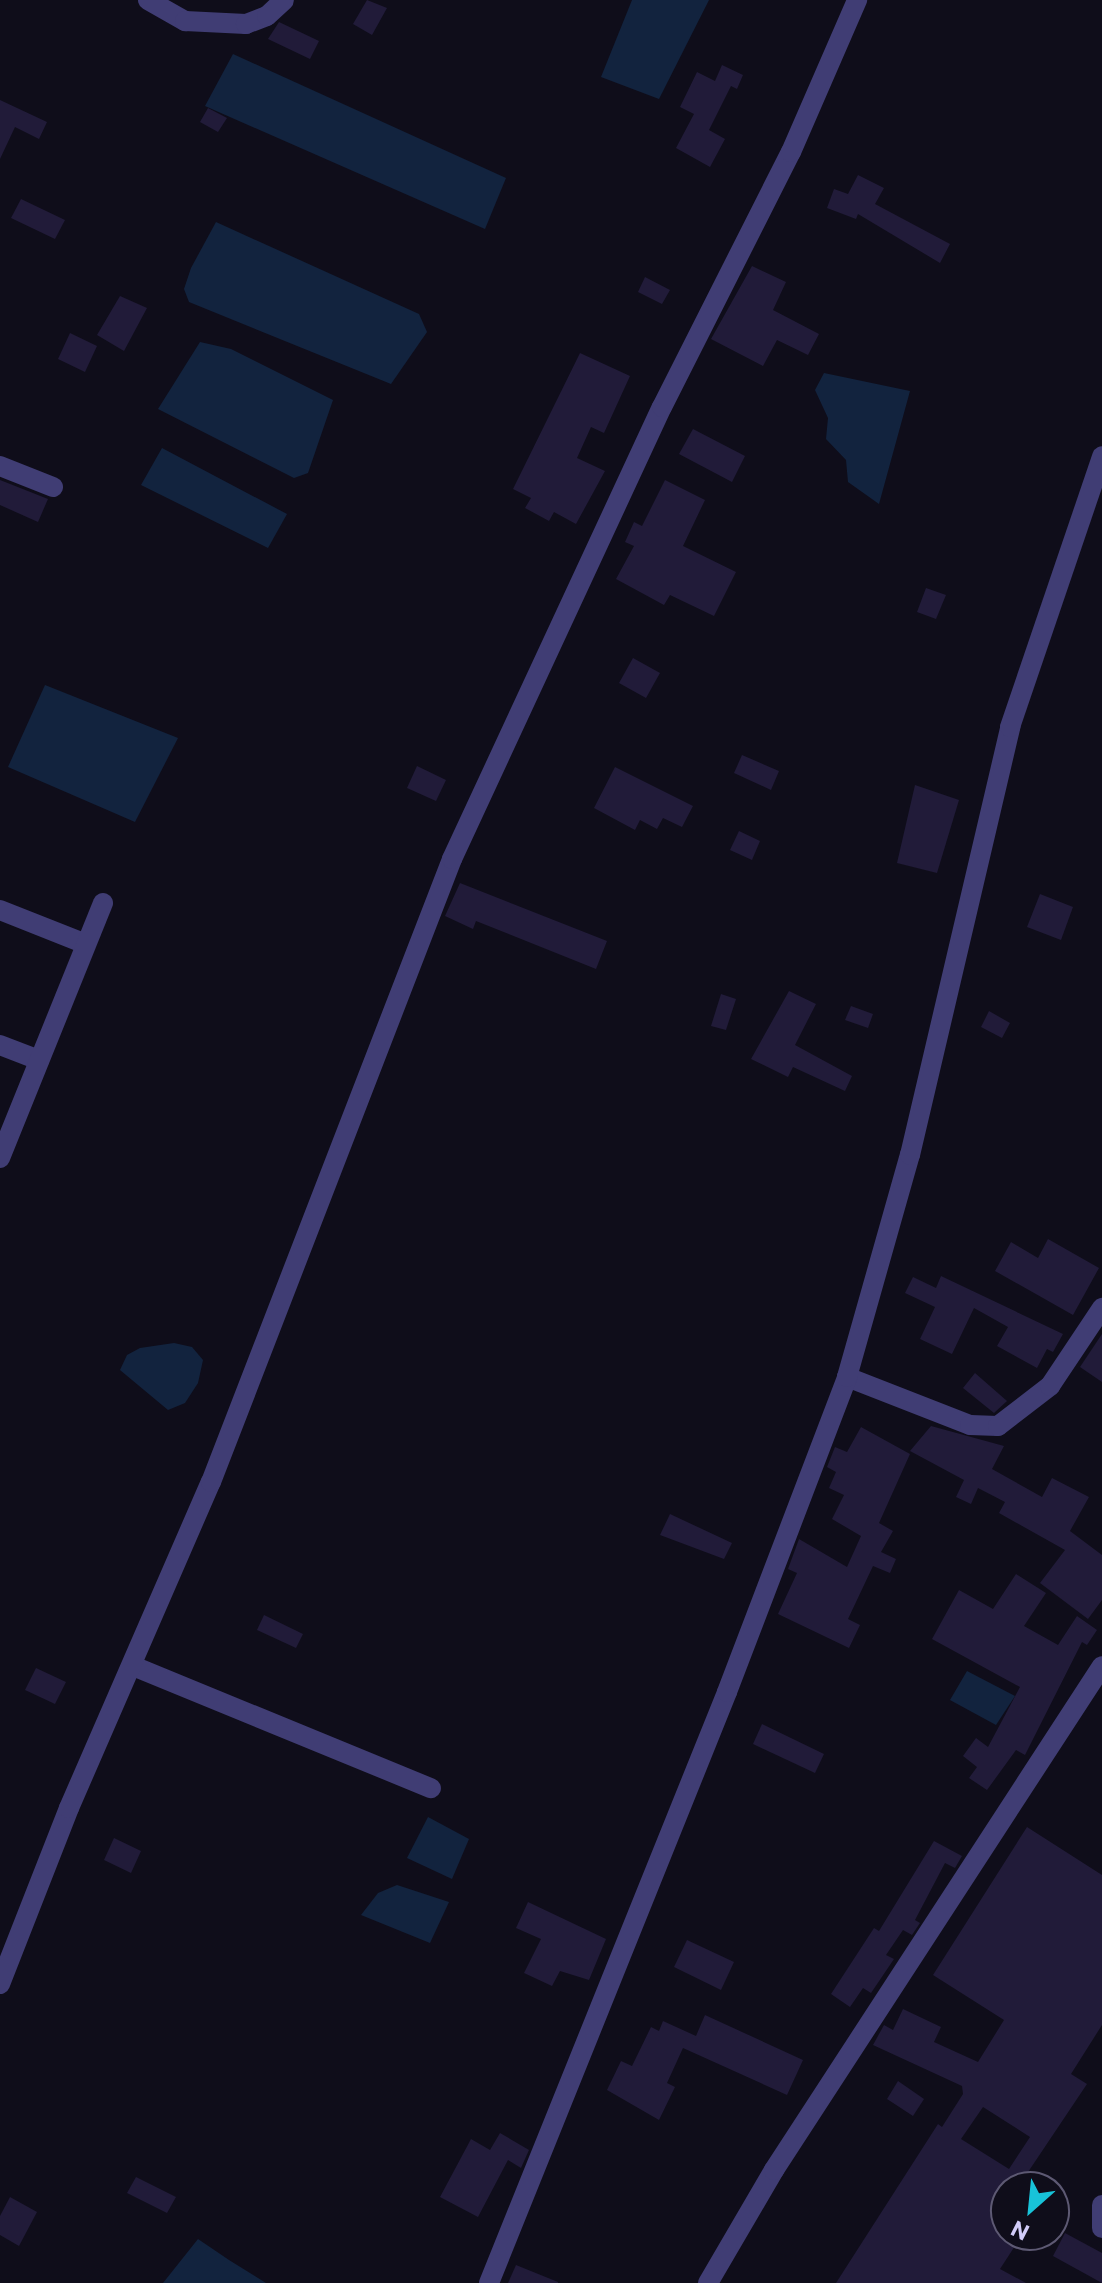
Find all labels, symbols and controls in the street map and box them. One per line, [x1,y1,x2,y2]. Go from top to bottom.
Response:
north arrow [990,2171,1070,2251]
text: N [1006,2215,1033,2247]

